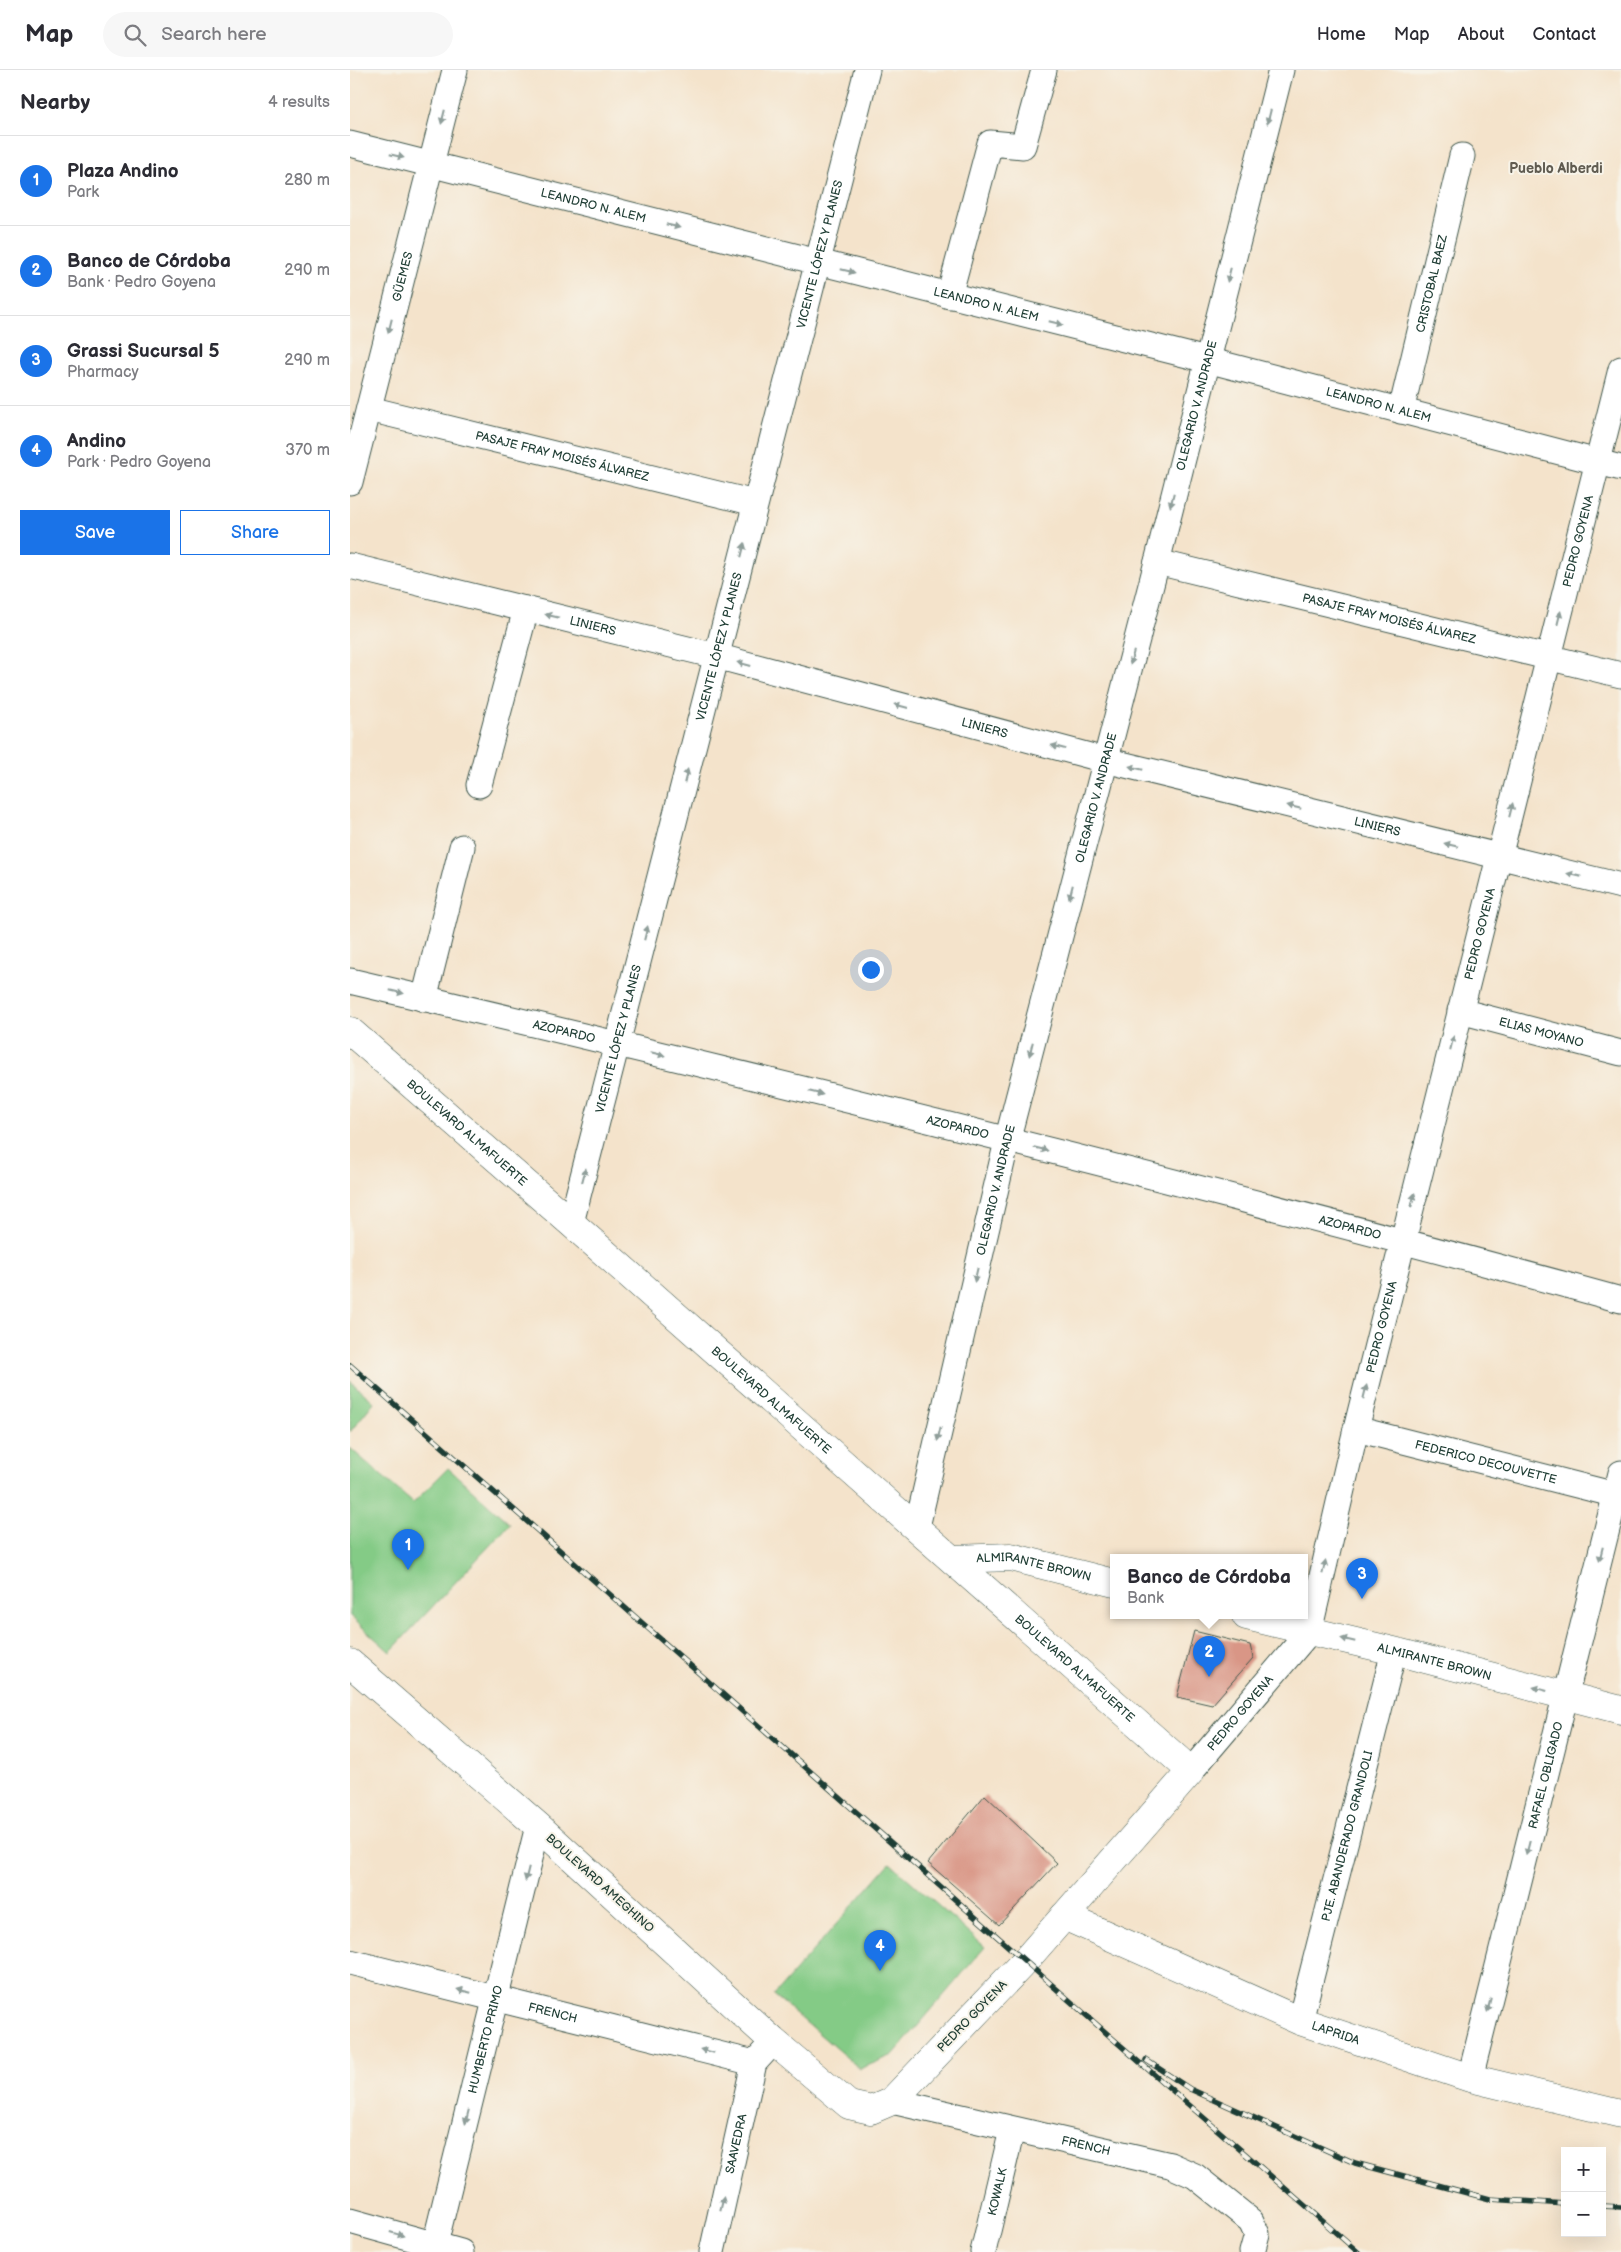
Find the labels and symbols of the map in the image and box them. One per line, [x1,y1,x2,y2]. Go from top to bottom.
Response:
one-way arrow [439,110,447,125]
one-way arrow [1265,110,1273,125]
one-way arrow [390,152,405,160]
district label: Pueblo Alberdi [1509,160,1603,177]
street label: VICENTE LÓPEZ Y PLANES [794,179,846,330]
street label: LEANDRO N. ALEM [539,185,647,226]
one-way arrow [666,223,681,231]
street label: CRISTOBAL BAEZ [1413,233,1451,334]
street label: GÜEMES [389,250,416,303]
one-way arrow [840,267,855,275]
one-way arrow [1225,267,1233,282]
street label: LEANDRO N. ALEM [932,284,1040,325]
one-way arrow [386,318,394,333]
one-way arrow [1049,319,1064,327]
street label: OLEGARIO V. ANDRADE [1173,339,1221,472]
street label: LEANDRO N. ALEM [1324,384,1433,426]
street label: PASAJE FRAY MOISÉS ÁLVAREZ [474,428,651,485]
one-way arrow [1168,493,1176,508]
street label: PEDRO GOYENA [1560,493,1597,589]
one-way arrow [739,543,747,558]
street label: VICENTE LÓPEZ Y PLANES [693,571,746,723]
street label: PASAJE FRAY MOISÉS ÁLVAREZ [1301,591,1478,648]
one-way arrow [1555,611,1563,626]
one-way arrow [544,612,559,620]
street label: LINIERS [568,613,617,639]
one-way arrow [1128,650,1136,665]
one-way arrow [736,660,751,668]
one-way arrow [893,701,908,709]
street label: LINIERS [960,715,1009,742]
street label: OLEGARIO V. ANDRADE [1072,731,1120,864]
one-way arrow [1050,743,1065,751]
one-way arrow [1128,764,1143,772]
one-way arrow [682,768,690,783]
one-way arrow [1286,802,1301,810]
one-way arrow [1507,802,1515,817]
street label: LINIERS [1353,814,1402,840]
one-way arrow [1444,841,1459,849]
one-way arrow [1566,871,1581,879]
one-way arrow [1067,885,1075,900]
street label: PEDRO GOYENA [1462,886,1499,982]
one-way arrow [642,926,650,941]
your location [858,957,884,983]
street label: VICENTE LÓPEZ Y PLANES [592,963,645,1115]
one-way arrow [390,988,405,996]
street label: ELIAS MOYANO [1497,1014,1585,1051]
street label: AZOPARDO [531,1017,597,1047]
one-way arrow [1448,1035,1456,1050]
one-way arrow [1026,1042,1034,1057]
one-way arrow [650,1050,665,1058]
street label: BOULEVARD ALMAFUERTE [403,1077,530,1190]
one-way arrow [808,1089,823,1097]
street label: AZOPARDO [925,1113,990,1143]
street label: OLEGARIO V. ANDRADE [974,1123,1019,1257]
one-way arrow [1034,1145,1049,1153]
one-way arrow [580,1168,588,1183]
one-way arrow [1409,1193,1417,1208]
street label: AZOPARDO [1317,1213,1383,1243]
one-way arrow [972,1268,980,1283]
street label: PEDRO GOYENA [1363,1279,1401,1374]
street label: BOULEVARD ALMAFUERTE [708,1343,834,1457]
one-way arrow [1361,1384,1369,1399]
one-way arrow [935,1426,943,1441]
street label: FEDERICO DECOUVETTE [1413,1437,1558,1488]
pin: 1 [392,1529,424,1570]
one-way arrow [1597,1547,1605,1562]
street label: ALMIRANTE BROWN [976,1550,1093,1585]
pin: 3 [1346,1558,1378,1599]
one-way arrow [1320,1560,1328,1575]
street label: BOULEVARD ALMAFUERTE [1011,1612,1137,1726]
pin: 2 [1193,1636,1225,1677]
one-way arrow [1340,1636,1356,1644]
street label: ALMIRANTE BROWN [1376,1640,1493,1684]
street label: PEDRO GOYENA [1204,1672,1277,1754]
one-way arrow [1532,1685,1547,1693]
street label: RAFAEL OBLIGADO [1525,1720,1567,1831]
street label: PJE. ABANDERADO GRANDOLI [1319,1749,1376,1923]
street label: BOULEVARD AMEGHINO [542,1831,657,1936]
one-way arrow [1524,1840,1532,1855]
one-way arrow [523,1866,531,1881]
pin: 4 [864,1930,896,1971]
street label: PEDRO GOYENA [934,1977,1011,2055]
street label: HUMBERTO PRIMO [465,1984,506,2095]
one-way arrow [457,1987,472,1995]
one-way arrow [1484,1998,1492,2013]
street label: FRENCH [527,2000,579,2027]
street label: LAPRIDA [1310,2018,1362,2049]
one-way arrow [700,2047,715,2055]
one-way arrow [463,2109,471,2124]
street label: SAAVEDRA [723,2112,751,2175]
street label: FRENCH [1060,2133,1112,2159]
street label: KOWALK [985,2166,1011,2217]
one-way arrow [718,2197,726,2212]
one-way arrow [389,2230,405,2238]

